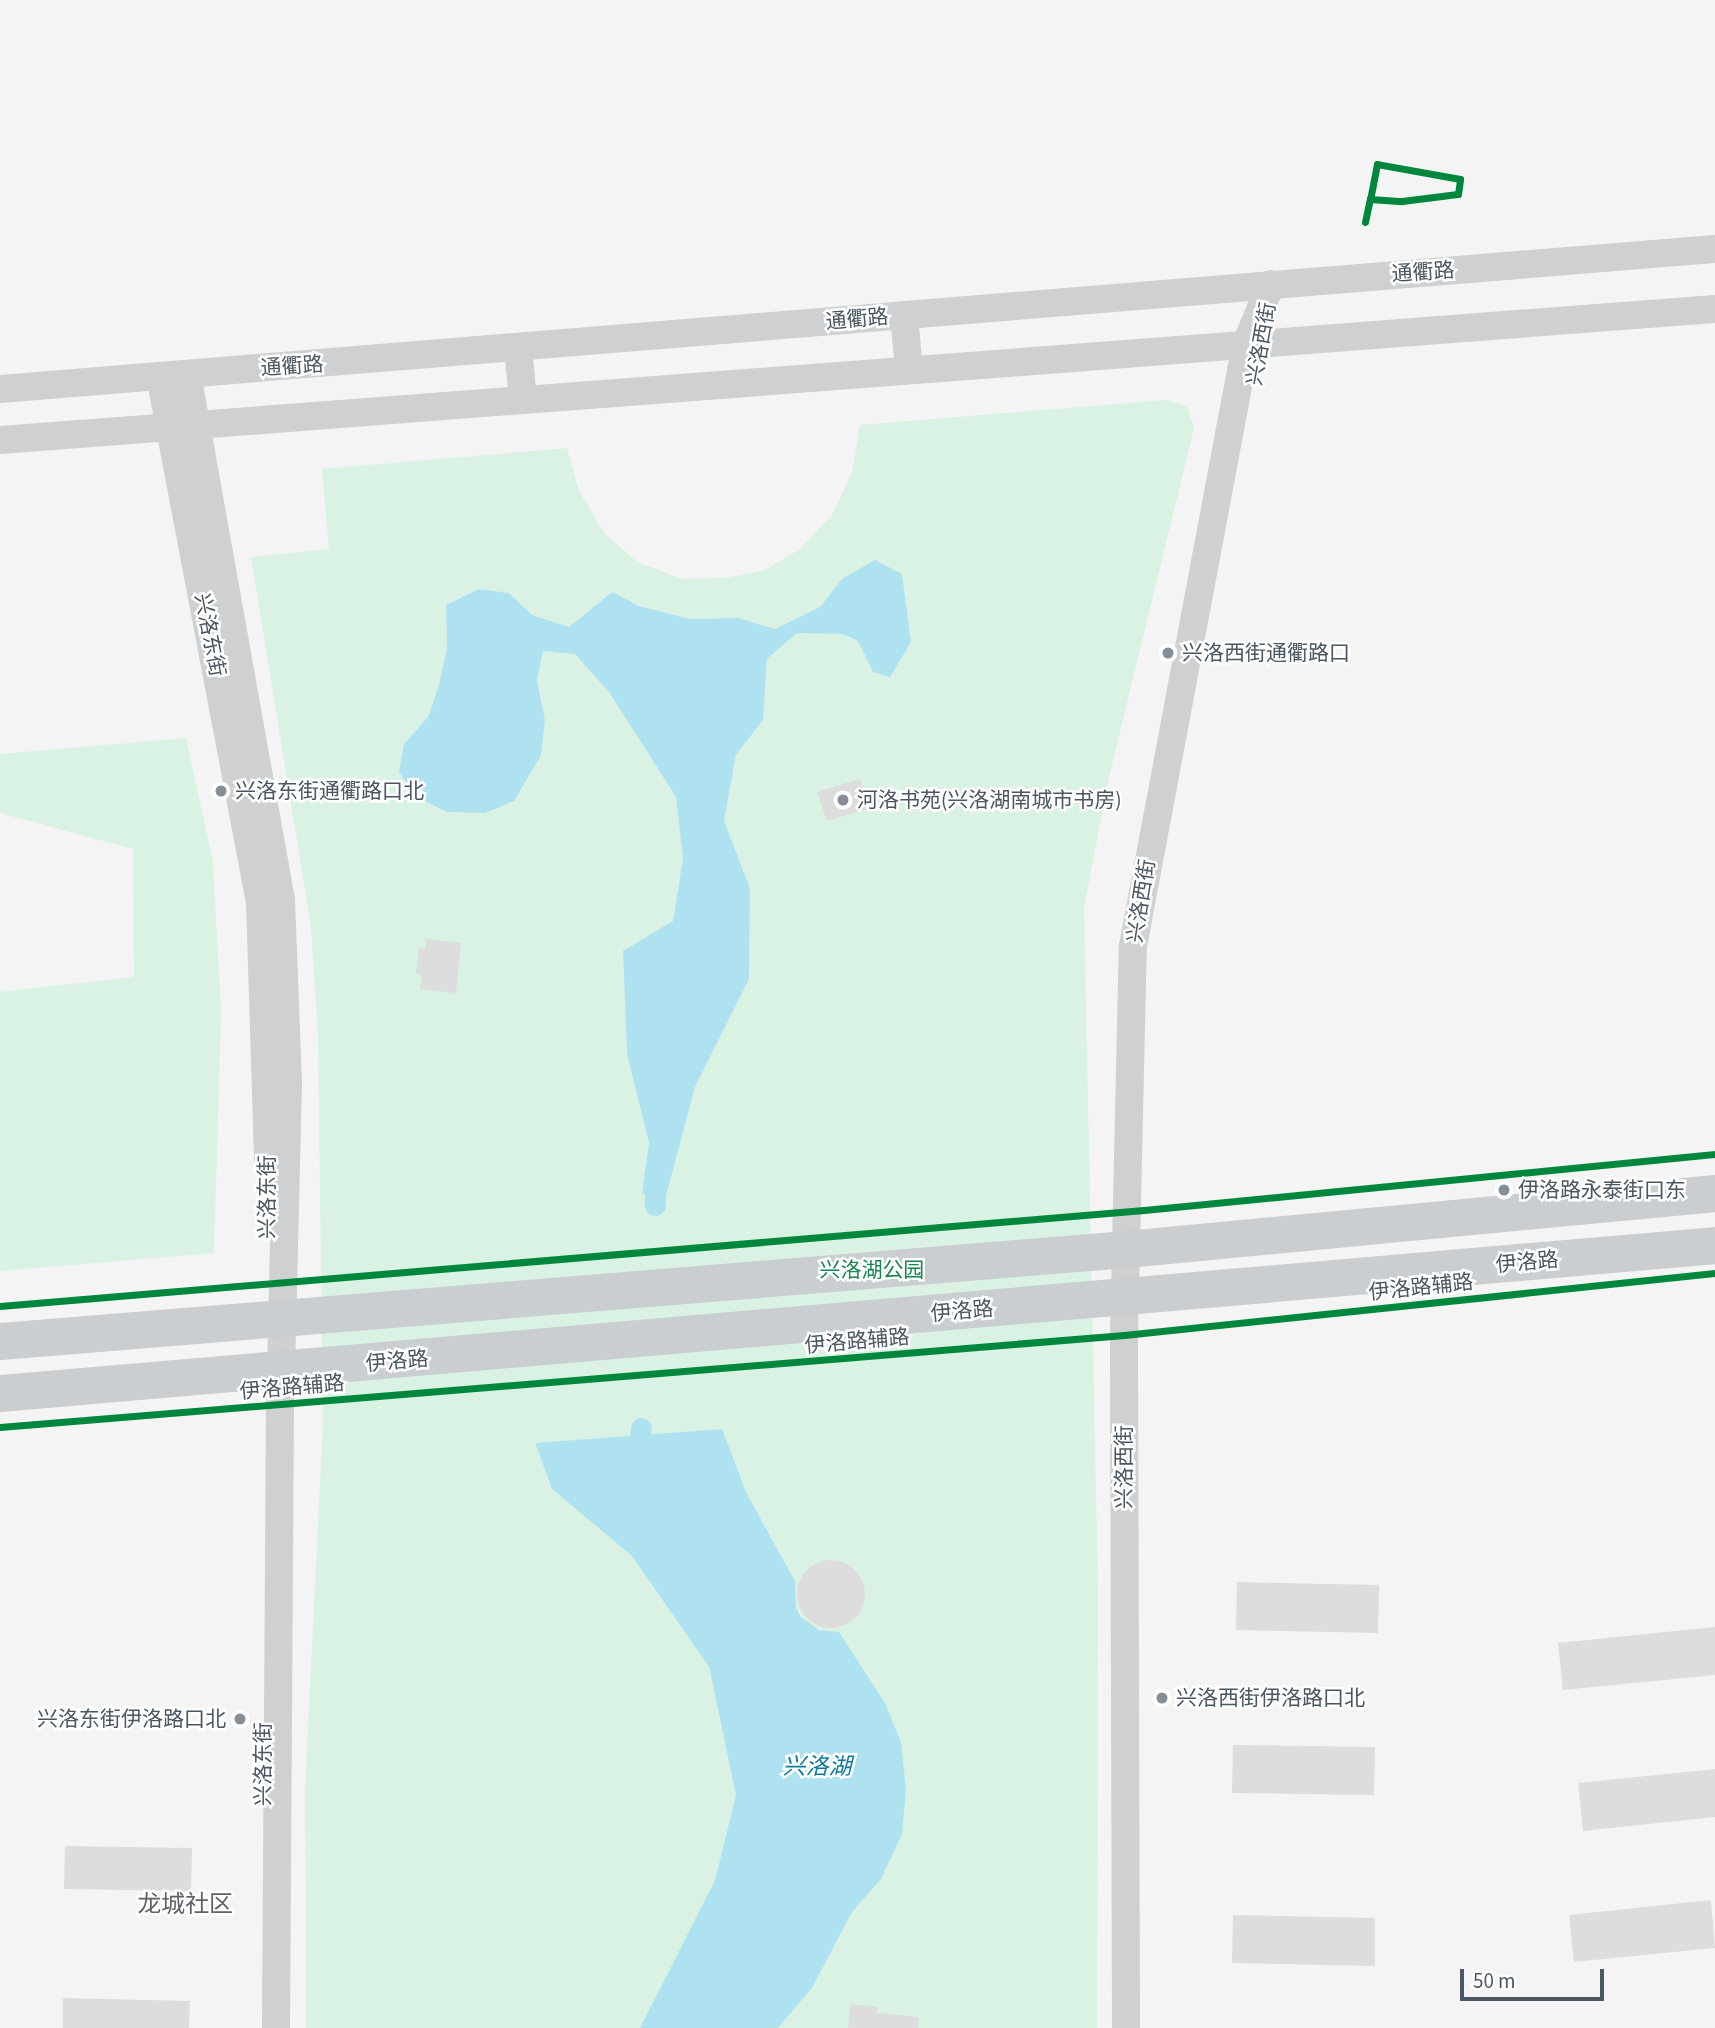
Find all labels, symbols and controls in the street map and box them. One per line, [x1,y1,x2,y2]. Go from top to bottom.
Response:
street label: 通衢路 [1391,257,1455,287]
street label: 兴洛西街 [1241,300,1281,388]
street label: 通衢路 [825,304,889,334]
street label: 通衢路 [260,351,324,381]
street label: 兴洛东街 [190,591,230,679]
place label: 兴洛西街通衢路口 [1182,640,1350,666]
marker: 兴洛西街通衢路口 [1160,645,1176,661]
place label: 兴洛东街通衢路口北 [235,778,424,804]
marker: 兴洛东街通衢路口北 [213,783,229,799]
place label: 河洛书苑(兴洛湖南城市书房) [857,787,1122,813]
marker: 河洛书苑(兴洛湖南城市书房) [835,792,851,808]
street label: 兴洛西街 [1122,858,1160,944]
street label: 兴洛东街 [254,1155,280,1239]
place label: 伊洛路永泰街口东 [1518,1177,1686,1203]
marker: 伊洛路永泰街口东 [1496,1182,1512,1198]
street label: 伊洛路 [1495,1247,1559,1277]
park label: 兴洛湖公园 [820,1257,924,1283]
street label: 伊洛路辅路 [1367,1269,1475,1305]
street label: 伊洛路 [930,1296,994,1326]
street label: 伊洛路辅路 [804,1324,910,1358]
street label: 伊洛路 [365,1346,429,1376]
street label: 伊洛路辅路 [239,1370,345,1404]
street label: 兴洛西街 [1111,1425,1137,1509]
place label: 兴洛西街伊洛路口北 [1176,1685,1365,1711]
marker: 兴洛西街伊洛路口北 [1154,1690,1170,1706]
place label: 兴洛东街伊洛路口北 [37,1706,226,1732]
marker: 兴洛东街伊洛路口北 [232,1711,248,1727]
street label: 兴洛东街 [250,1722,276,1806]
water label: 兴洛湖 [783,1753,851,1781]
district label: 龙城社区 [137,1891,233,1919]
scale bar [1463,1954,1606,1998]
text: 50 m [1473,1966,1515,1996]

